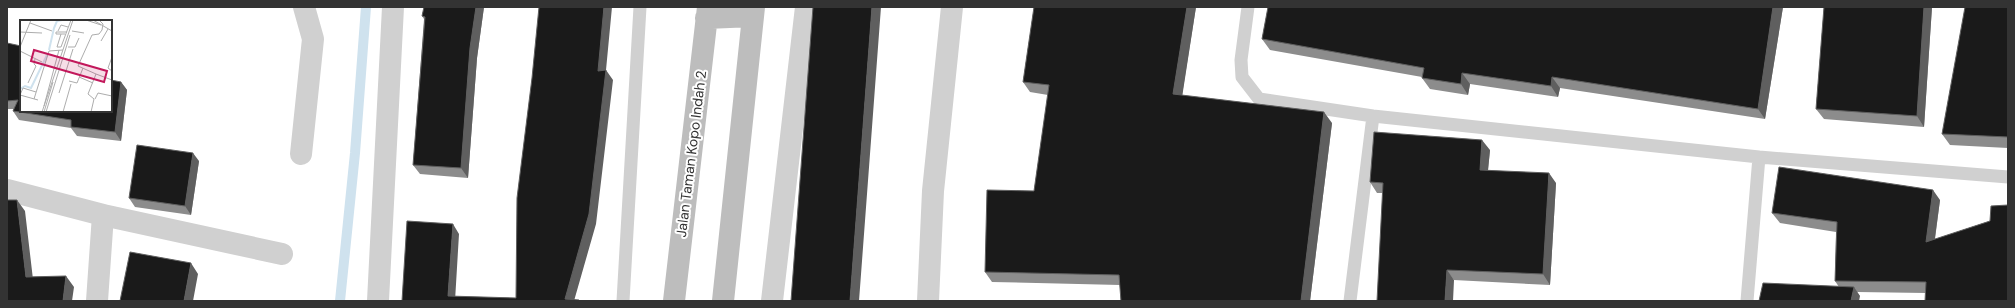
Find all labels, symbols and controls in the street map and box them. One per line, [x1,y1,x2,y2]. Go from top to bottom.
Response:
inset map [20,20,112,112]
street label: Jalan Taman Kopo Indah 2 [672,70,710,238]

